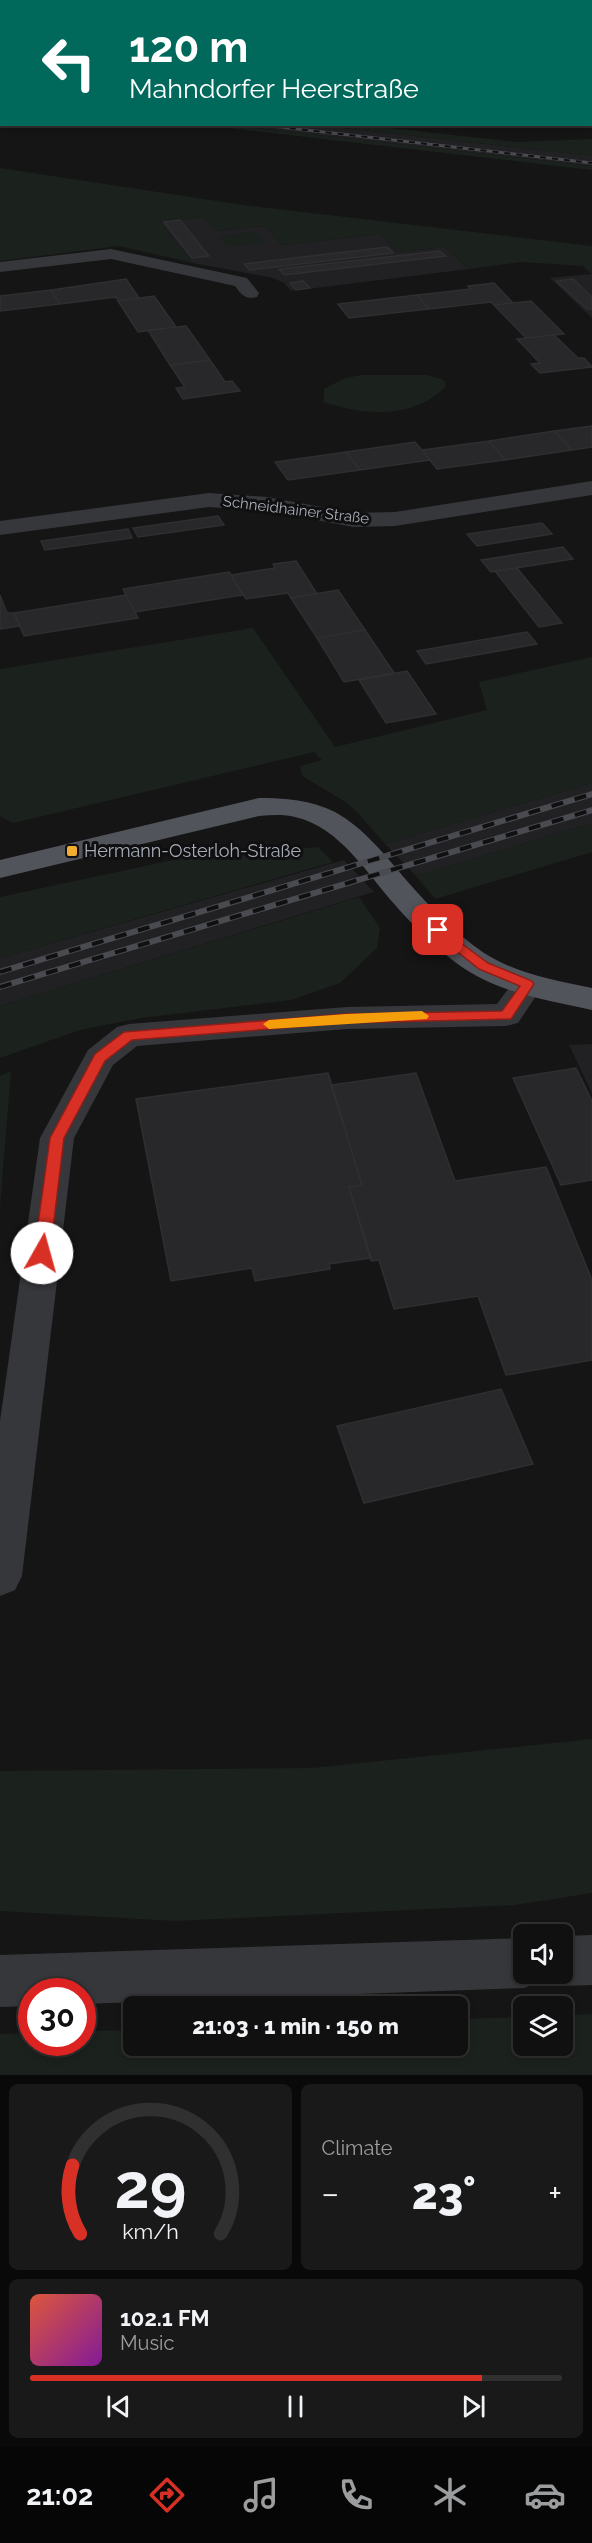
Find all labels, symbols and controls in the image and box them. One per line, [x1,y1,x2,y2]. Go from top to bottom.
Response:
text: 120 m [129,23,248,72]
icon: left [30,24,108,102]
text: Mahndorfer Heerstraße [129,73,419,104]
street label: Schneidhainer Straße [222,492,370,528]
place label: Hermann-Osterloh-Straße [84,840,301,861]
marker: Hermann-Osterloh-Straße [65,844,79,858]
pin [412,904,463,955]
icon: arrive [421,913,454,946]
position arrow [10,1221,74,1285]
map controls [513,1924,573,2056]
button: sound [513,1924,573,1984]
speed limit sign: 30 [18,1978,96,2056]
button: layers [513,1996,573,2056]
text: 21:03 · 1 min · 150 m [192,2013,399,2039]
text: Climate [322,2136,393,2160]
text: 29 [114,2149,186,2223]
text: 23° [412,2167,476,2220]
text: − [322,2174,339,2213]
text: + [548,2174,562,2213]
text: km/h [122,2219,179,2244]
text: 102.1 FM [120,2305,210,2331]
text: Music [120,2331,174,2355]
icon: previous [102,2390,135,2423]
icon: pause [279,2390,312,2423]
icon: next [457,2390,490,2423]
icon: directions [146,2474,188,2516]
icon: music [240,2474,282,2516]
icon: phone [335,2474,377,2516]
icon: climate [429,2474,471,2516]
icon: car [524,2474,566,2516]
text: 21:02 [26,2480,93,2511]

